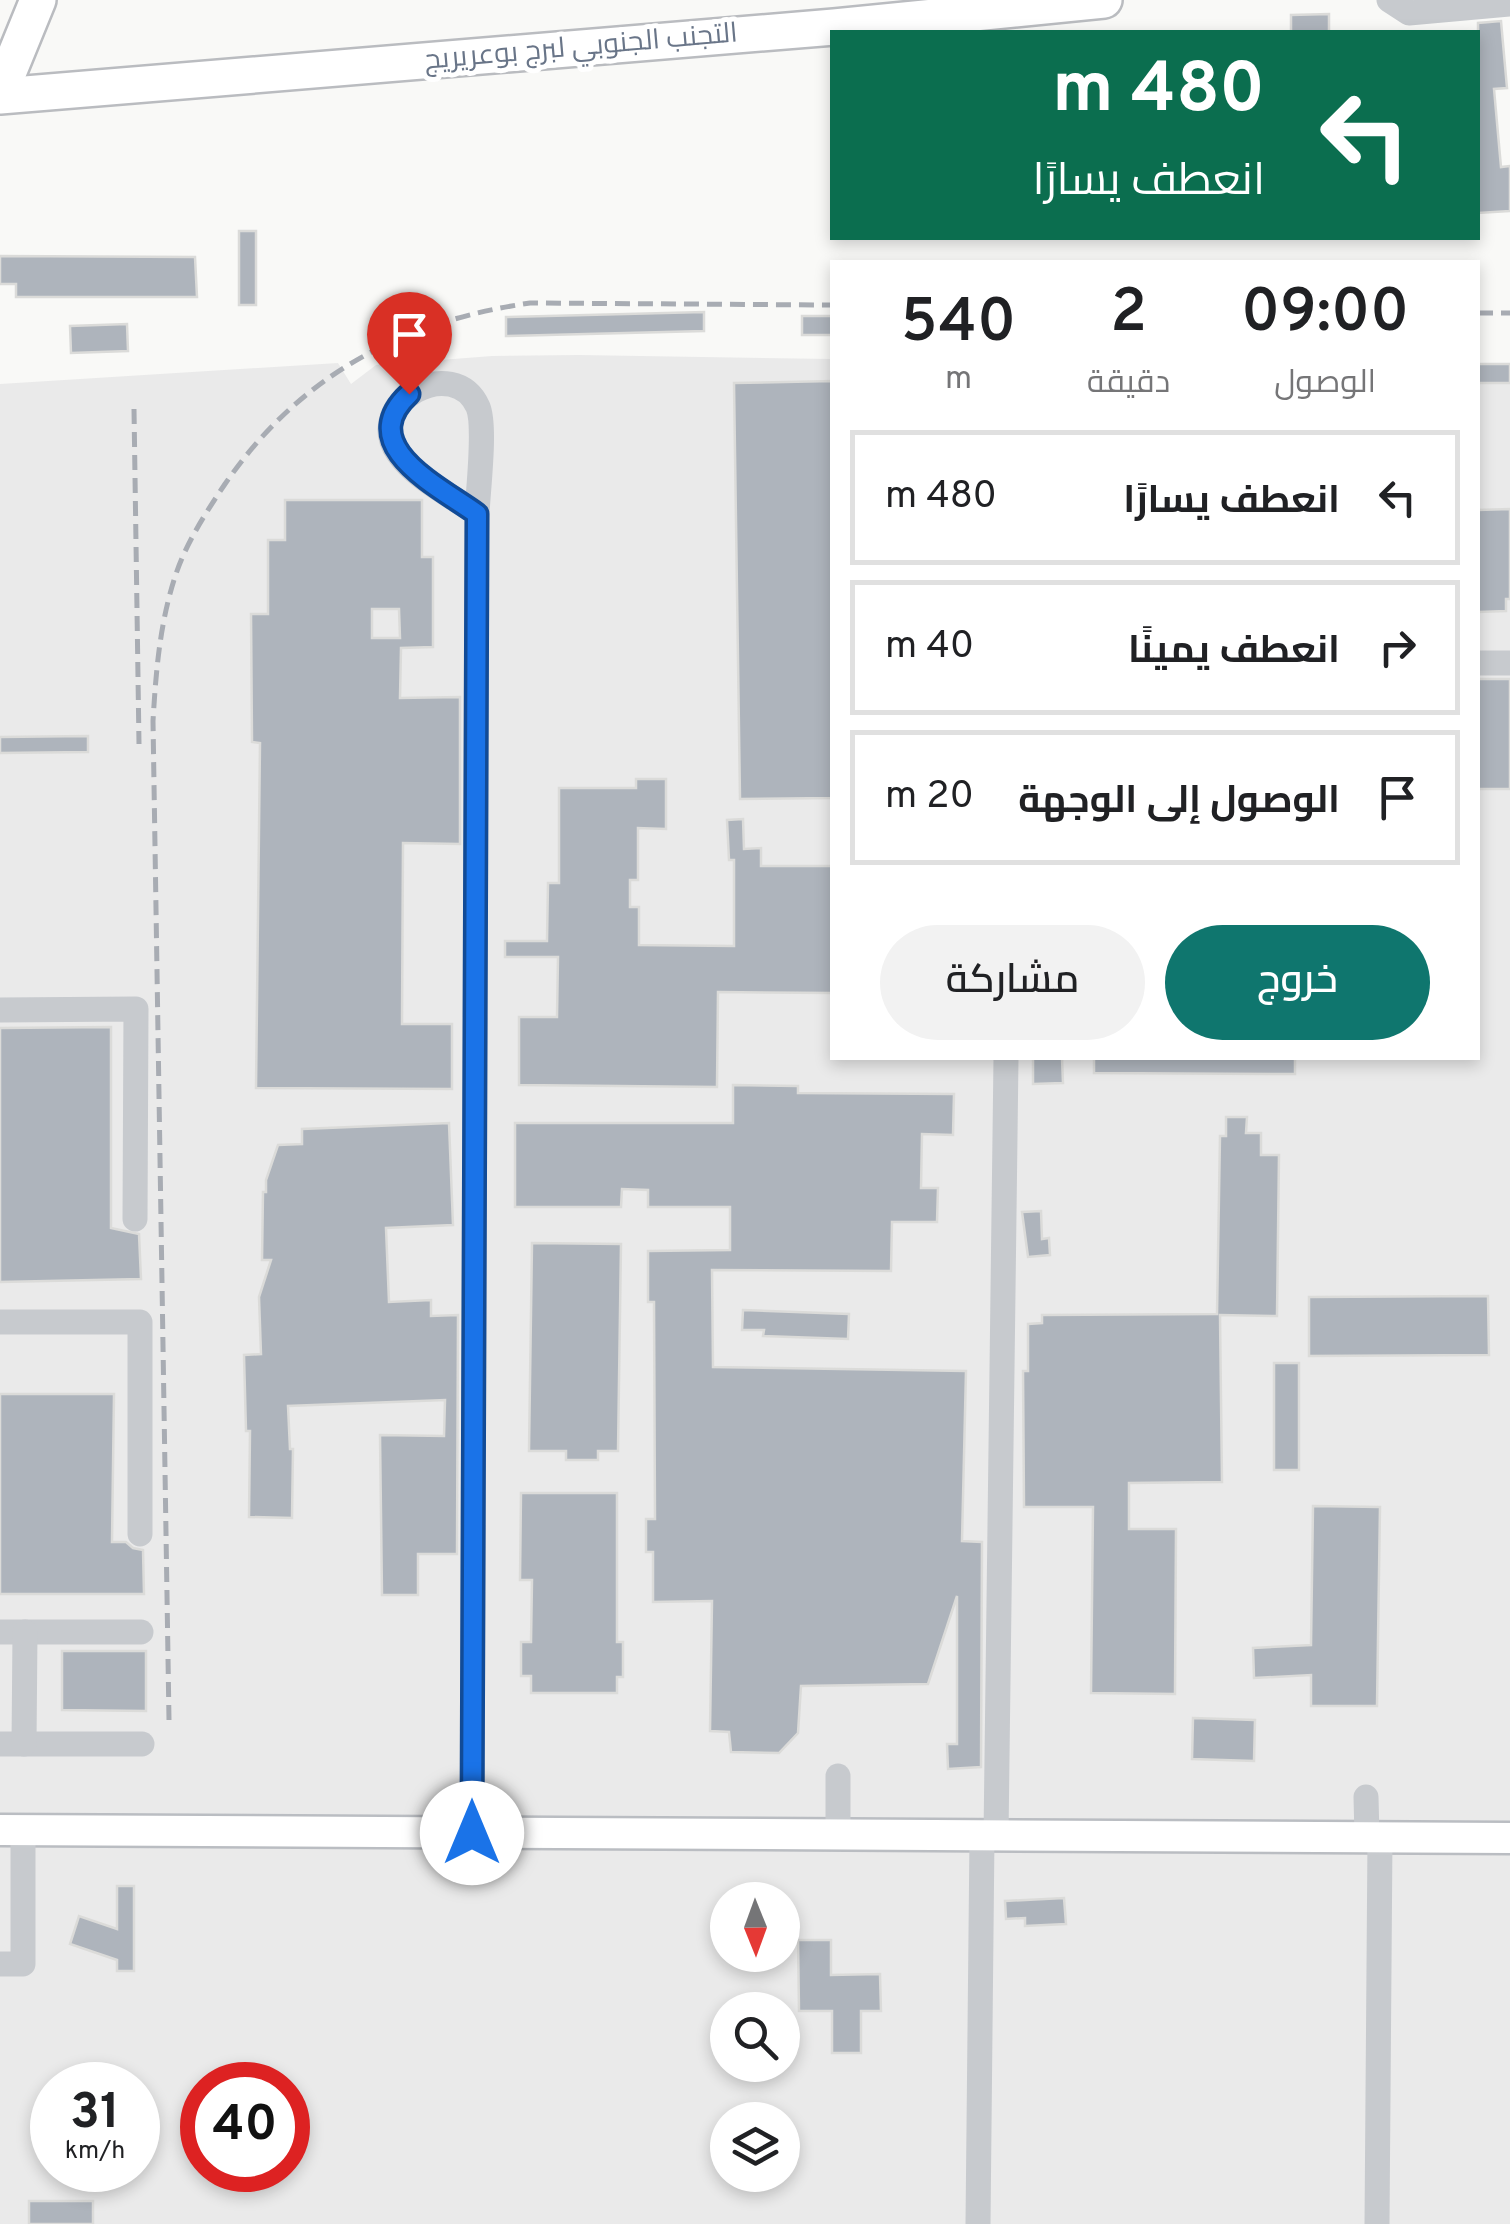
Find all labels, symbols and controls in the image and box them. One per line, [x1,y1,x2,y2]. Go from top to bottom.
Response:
street label: التجنب الجنوبي لبرج بوعريريج [423,16,739,81]
text: 480 m [1052,48,1265,137]
icon: left [1300,70,1430,200]
text: انعطف يسارًا [1033,154,1265,211]
text: 2 [1110,277,1147,353]
text: 09:00 [1241,277,1409,353]
text: 540 [901,287,1016,363]
pin [367,292,452,395]
icon: arrive [382,307,437,362]
text: m [945,360,972,400]
text: دقيقة [1087,364,1170,404]
text: الوصول [1274,364,1376,404]
icon: left [1370,470,1425,525]
text: 480 m [885,473,997,522]
text: انعطف يسارًا [1123,478,1340,527]
icon: right [1370,620,1425,675]
text: 40 m [885,623,974,672]
text: انعطف يمينًا [1128,628,1340,677]
icon: arrive [1370,770,1425,825]
text: 20 m [885,773,974,822]
text: الوصول إلى الوجهة [1018,778,1340,827]
button: مشاركة [880,925,1145,1040]
button: خروج [1165,925,1430,1040]
position arrow [420,1781,524,1885]
north arrow [710,1882,800,1972]
map controls [710,1882,800,2192]
button: search [710,1992,800,2082]
speed limit sign: 40 [180,2062,310,2192]
text: 31 [70,2083,120,2146]
button: layers [710,2102,800,2192]
text: km/h [65,2136,125,2168]

